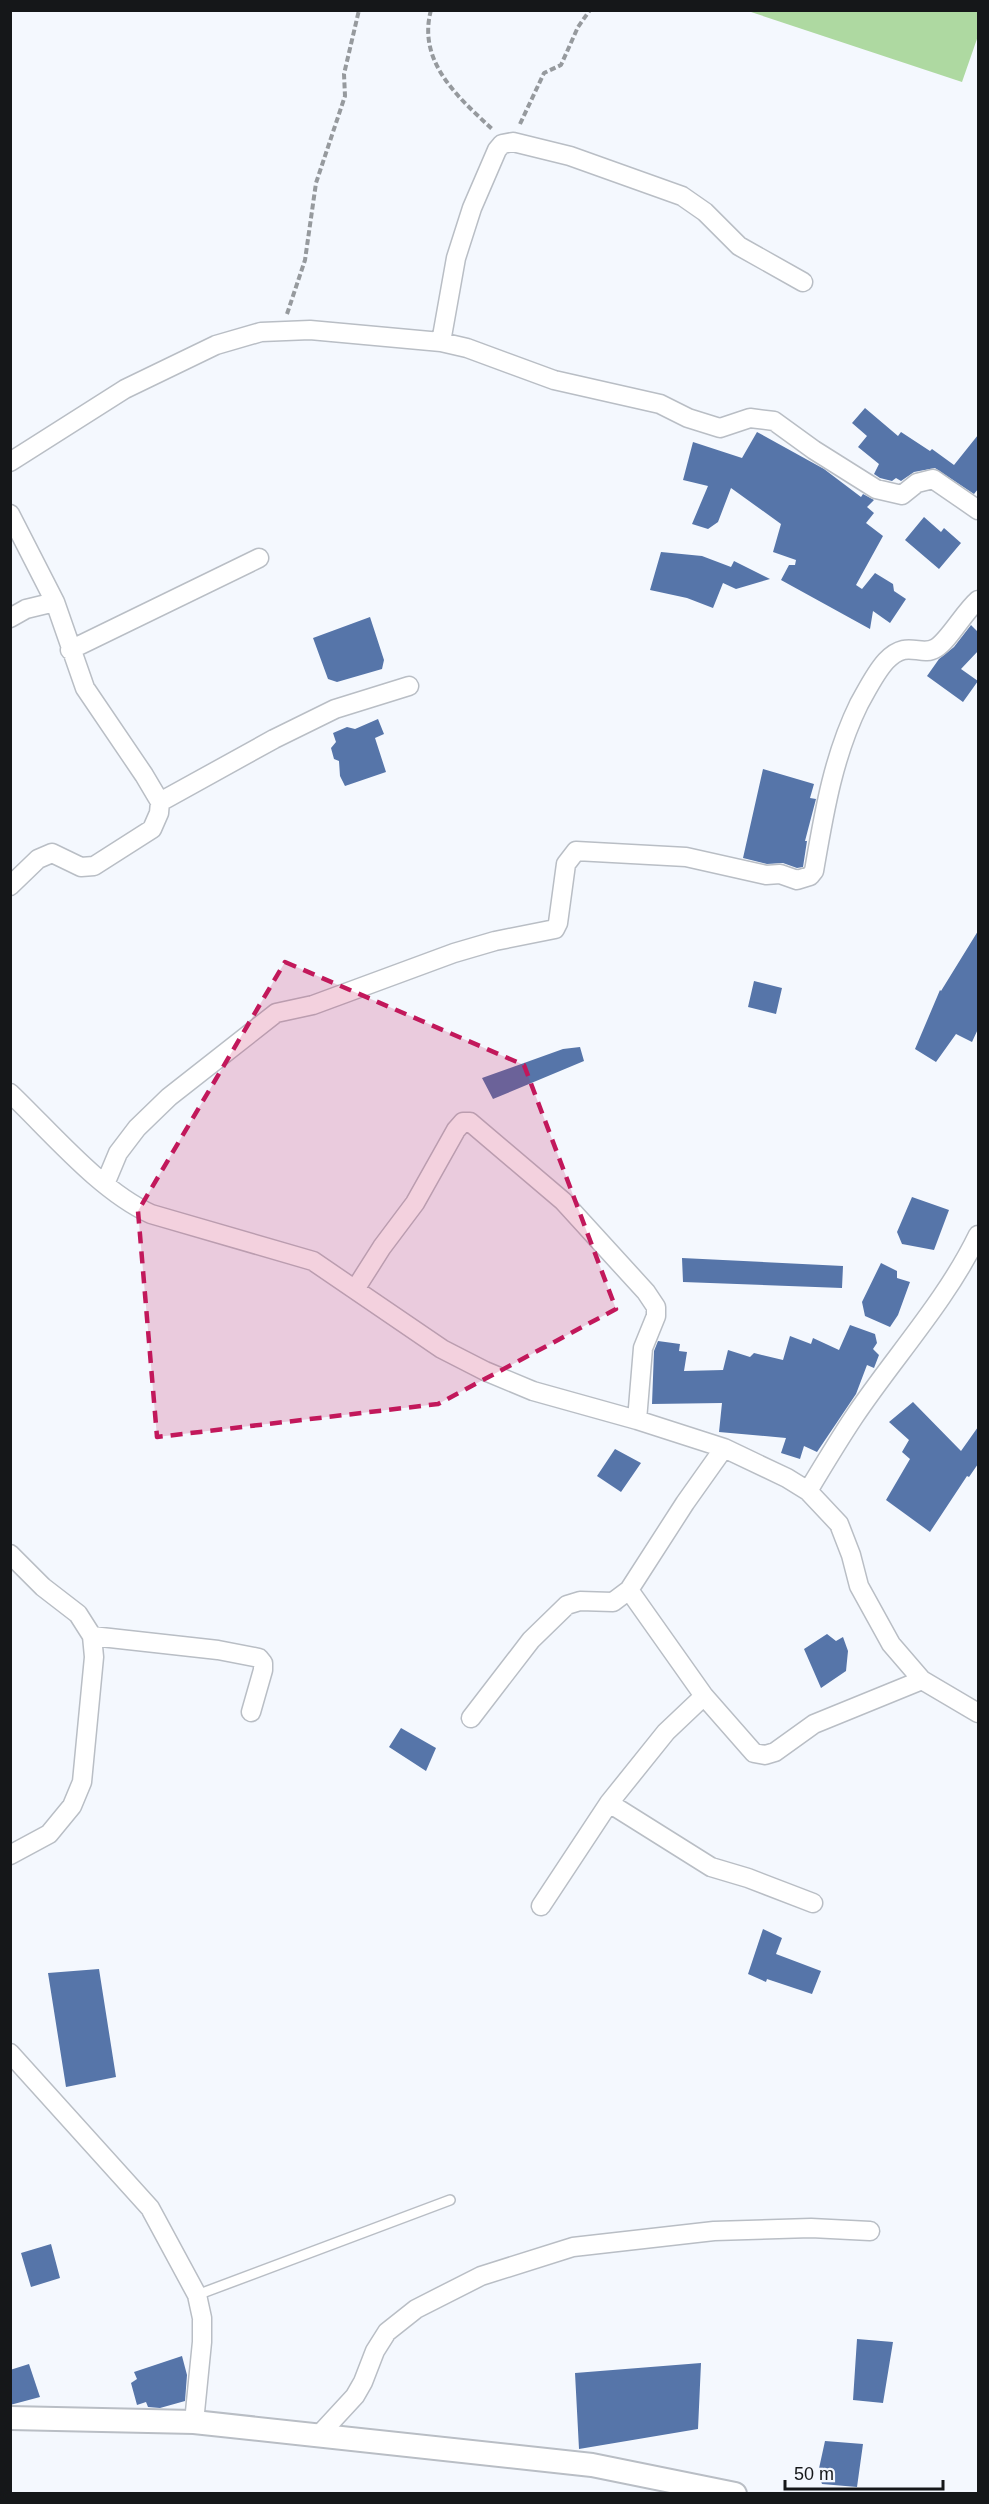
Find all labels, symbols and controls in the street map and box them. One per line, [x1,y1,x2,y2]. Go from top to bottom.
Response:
scale bar [785,2453,942,2491]
text: 50 m [794,2464,834,2484]

